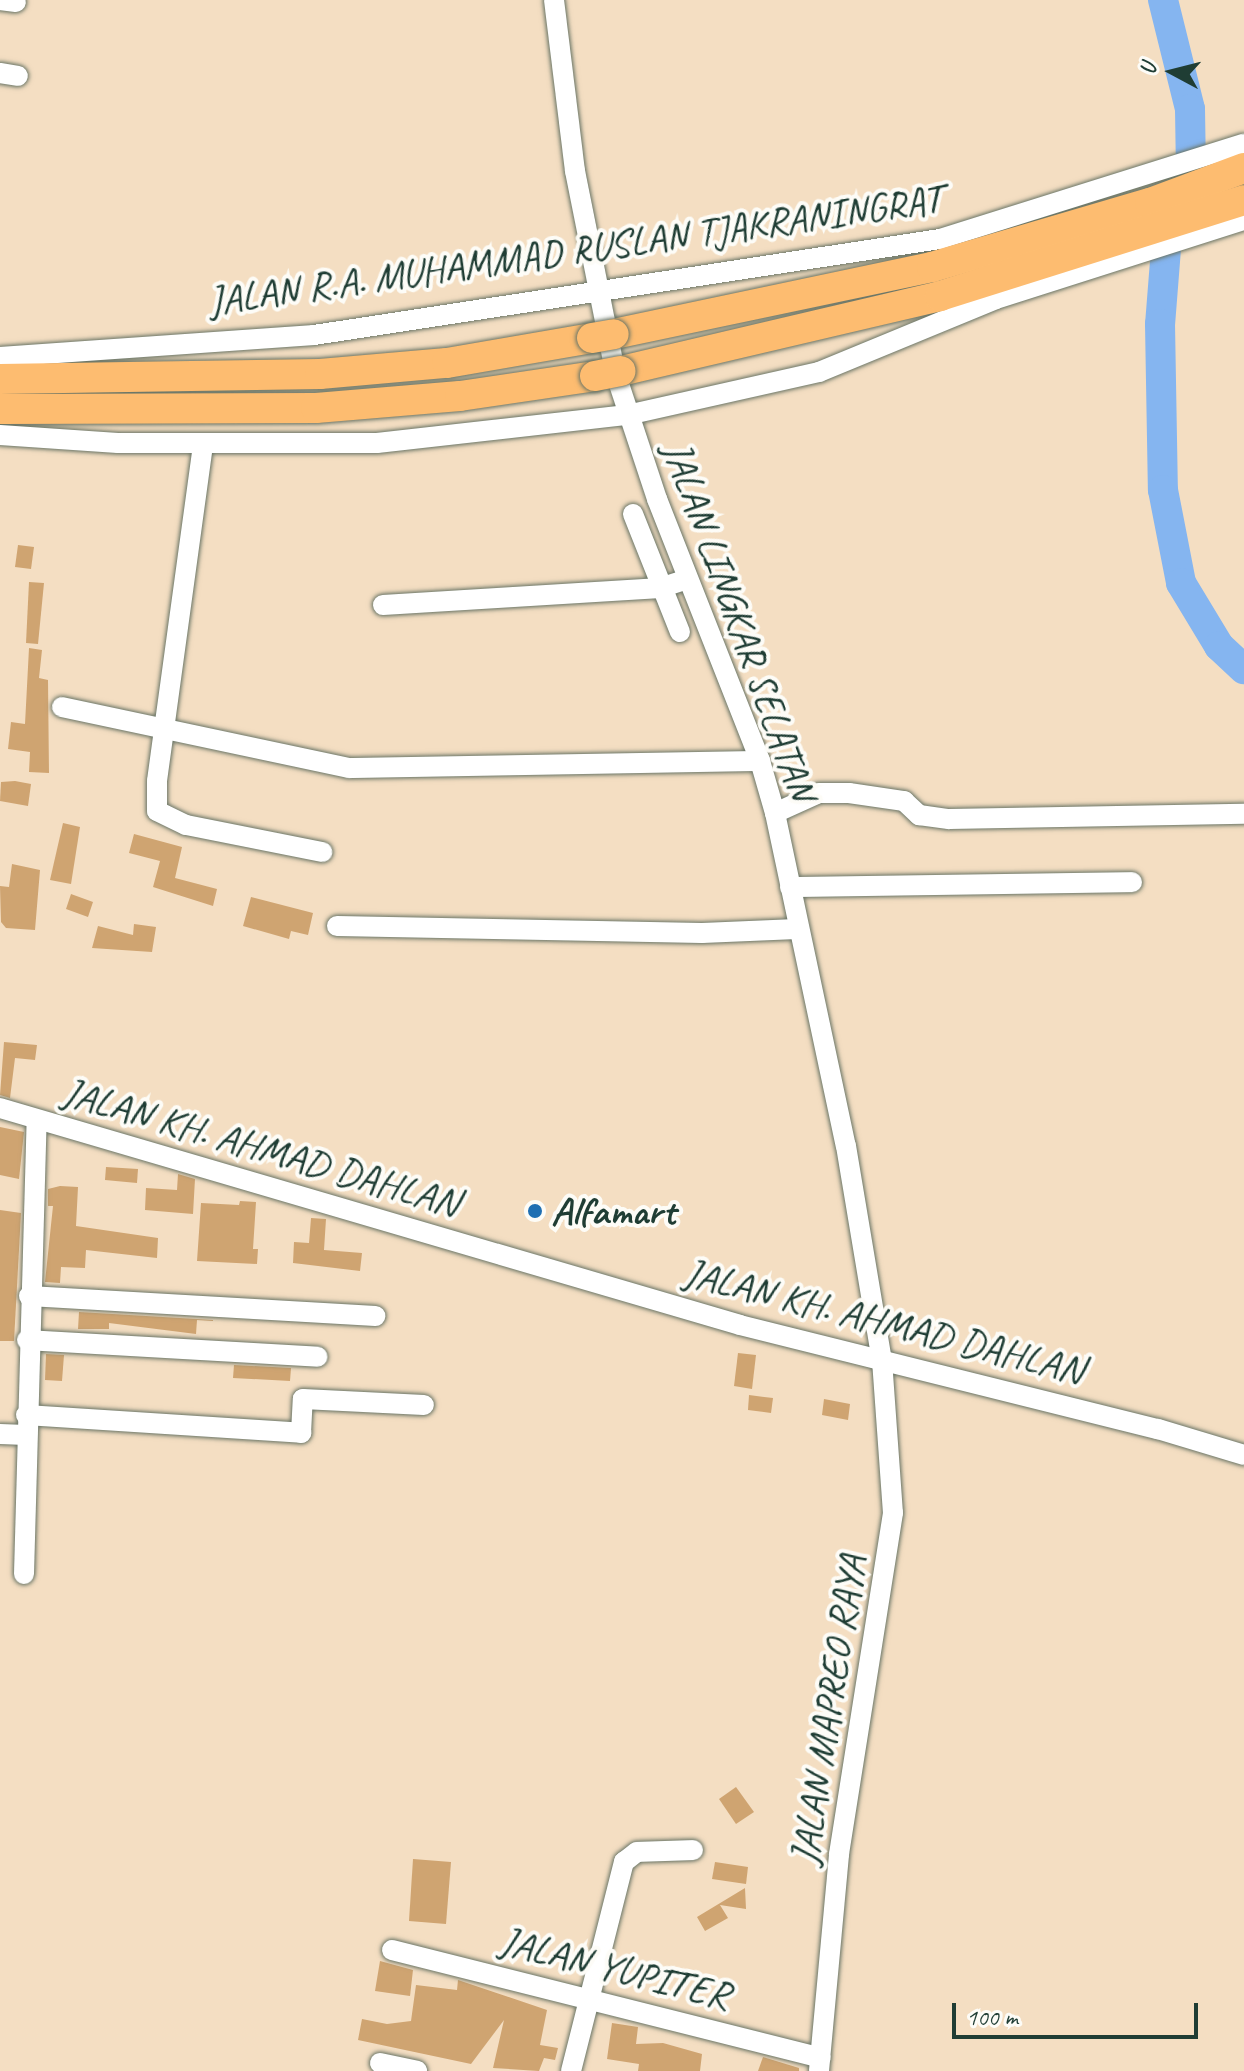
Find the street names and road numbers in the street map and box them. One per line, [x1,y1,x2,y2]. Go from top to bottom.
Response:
street label: JALAN R.A. MUHAMMAD RUSLAN TJAKRANINGRAT [203,174,947,326]
street label: JALAN LINGKAR SELATAN [652,434,828,808]
street label: JALAN KH. AHMAD DAHLAN [57,1067,465,1227]
street label: JALAN KH. AHMAD DAHLAN [679,1248,1089,1394]
street label: JALAN MAPREO RAYA [780,1552,876,1868]
street label: JALAN YUPITER [495,1916,735,2020]

